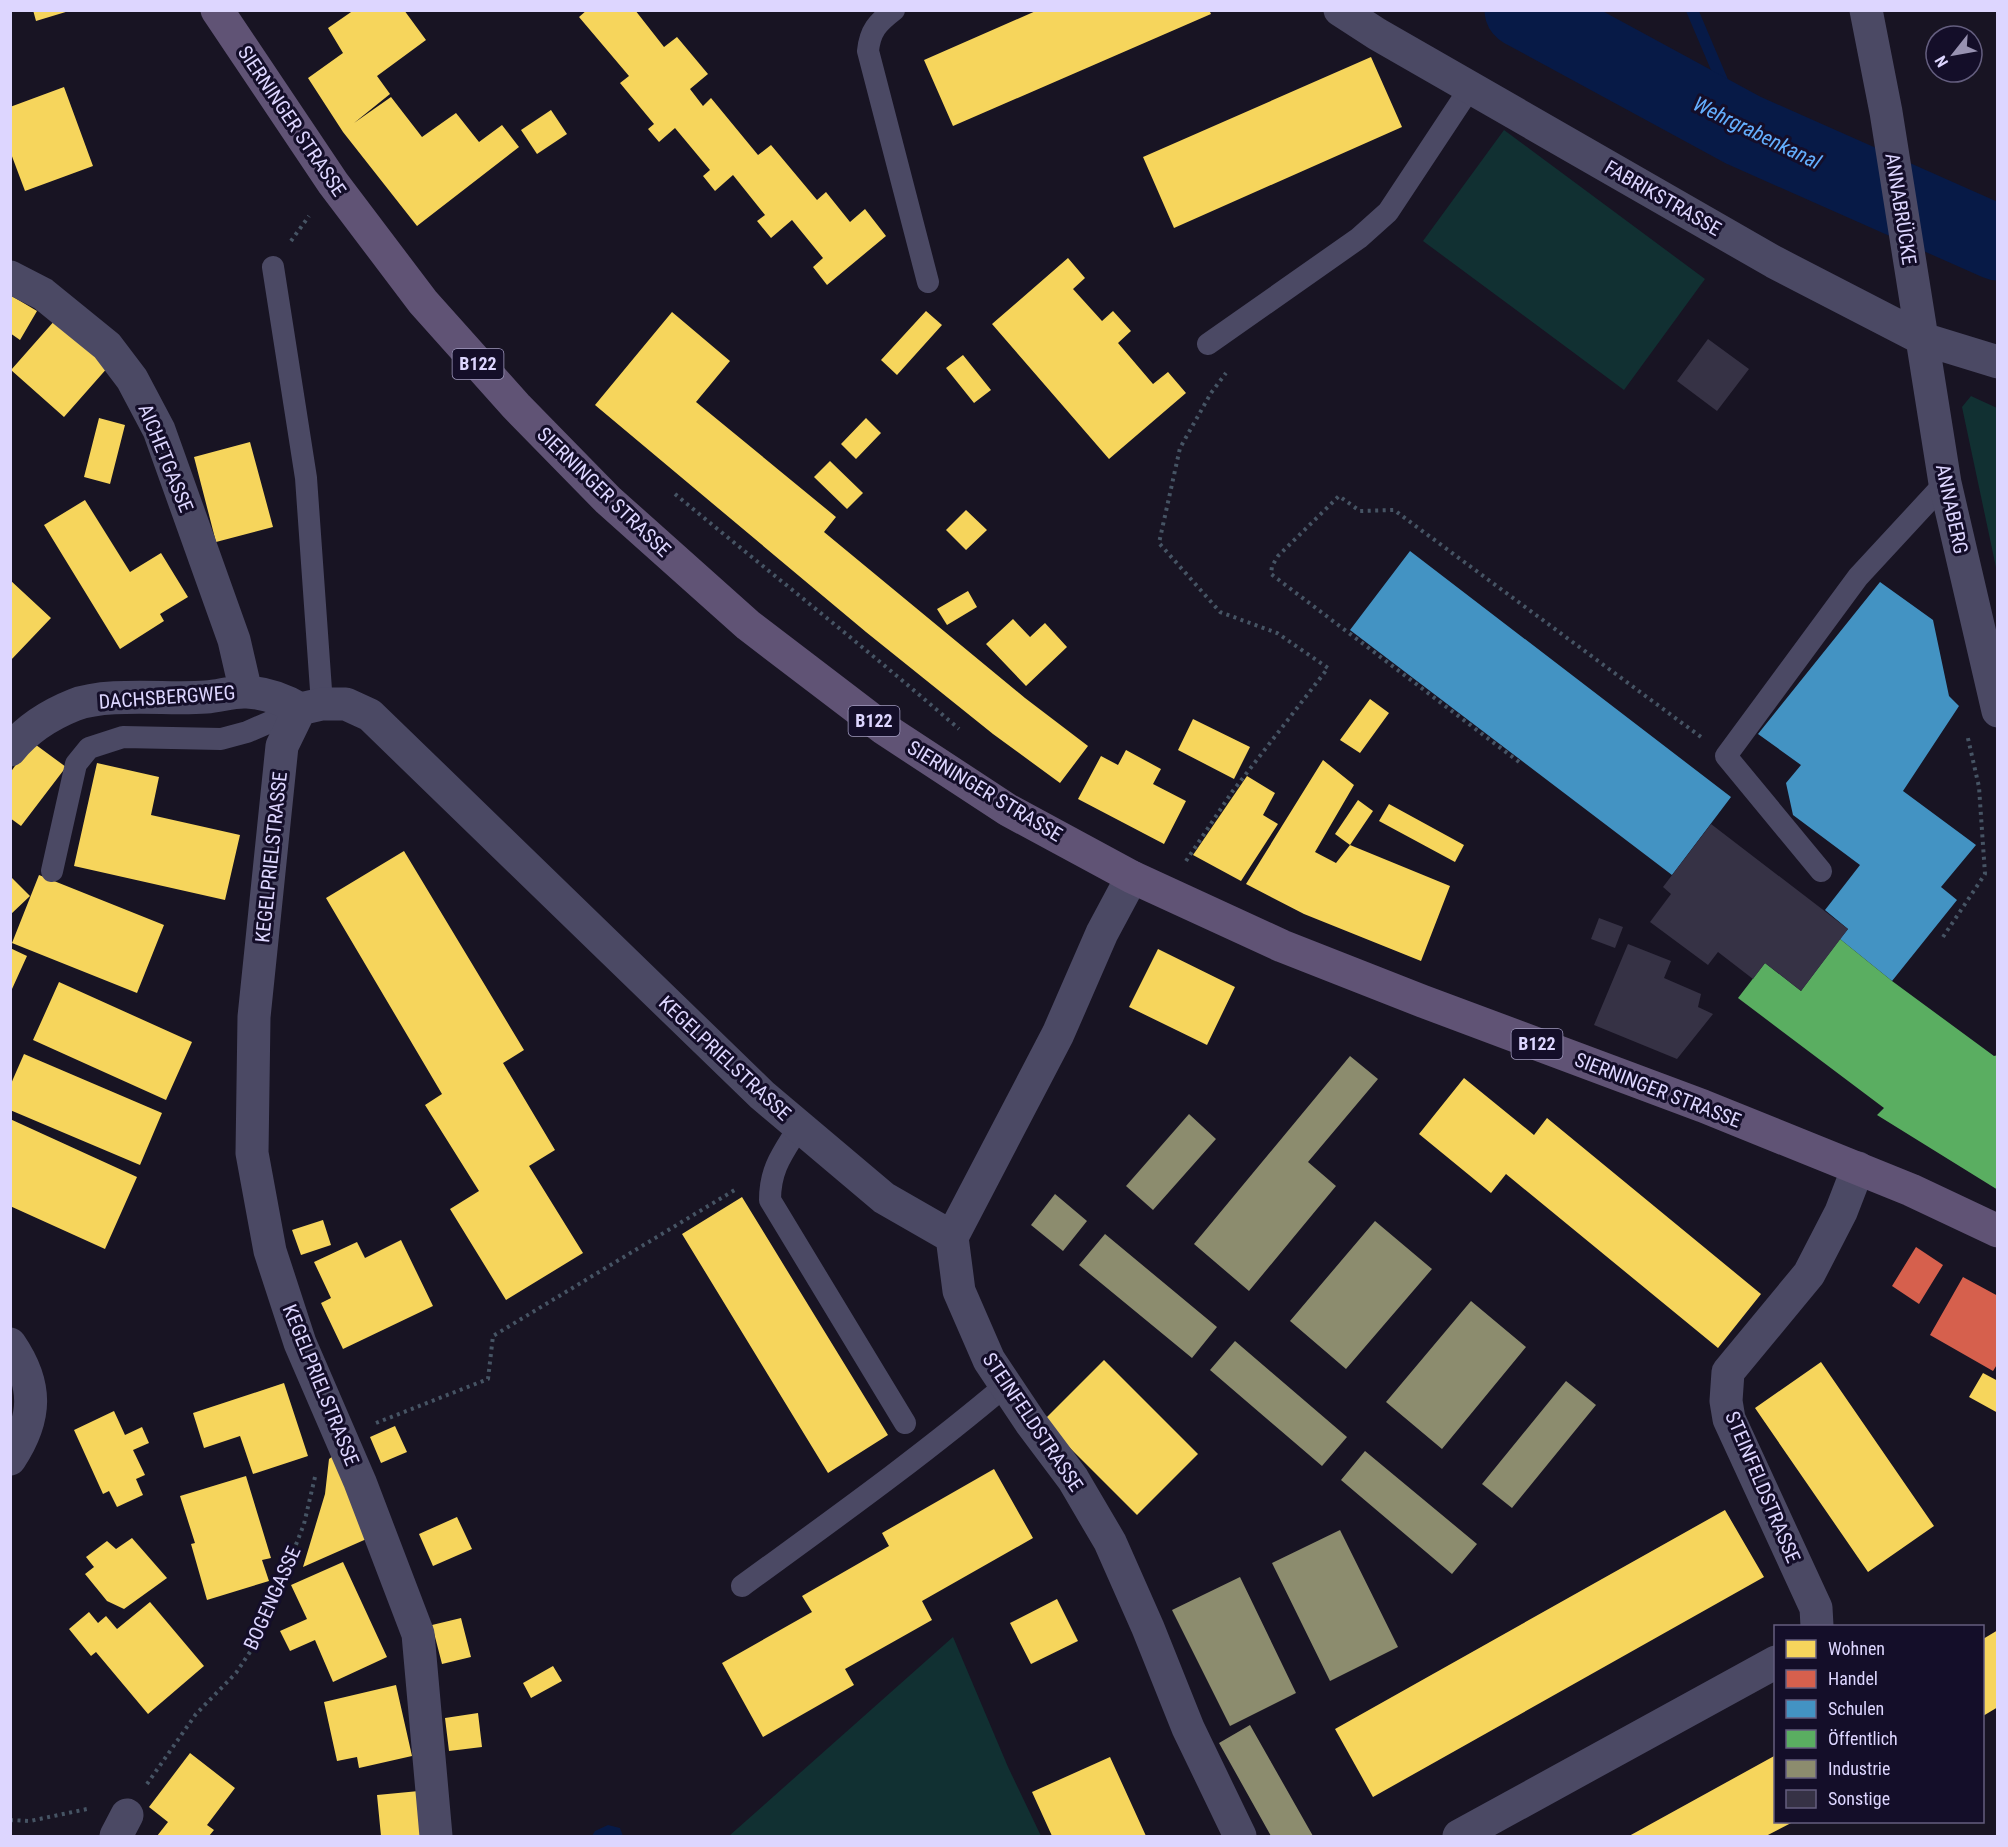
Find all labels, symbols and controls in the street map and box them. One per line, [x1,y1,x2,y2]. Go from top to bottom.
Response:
north arrow [1924,24,1984,84]
street label: SIERNINGER STRASSE [233,41,351,201]
text: N [1931,52,1952,71]
water label: Wehrgrabenkanal [1689,92,1825,174]
street label: ANNABRÜCKE [1880,151,1922,267]
street label: FABRIKSTRASSE [1600,155,1726,241]
road number: B122 [452,349,504,379]
street label: AICHETGASSE [133,400,199,516]
street label: SIERNINGER STRASSE [532,422,676,562]
street label: ANNABERG [1931,462,1973,556]
street label: DACHSBERGWEG [98,680,236,714]
road number: B122 [848,706,900,736]
street label: SIERNINGER STRASSE [903,735,1067,847]
street label: KEGELPRIELSTRASSE [250,770,292,944]
street label: KEGELPRIELSTRASSE [654,991,796,1125]
road number: B122 [1512,1029,1562,1059]
street label: SIERNINGER STRASSE [1571,1047,1745,1133]
street label: KEGELPRIELSTRASSE [278,1301,364,1469]
street label: STEINFELDSTRASSE [978,1348,1088,1496]
street label: STEINFELDSTRASSE [1720,1408,1806,1566]
street label: BOGENGASSE [238,1542,306,1654]
legend [1774,1625,1984,1823]
text: Wohnen [1828,1638,1885,1659]
text: Handel [1828,1668,1878,1689]
text: Schulen [1828,1698,1884,1719]
text: Öffentlich [1828,1728,1898,1749]
text: Industrie [1828,1758,1890,1779]
text: Sonstige [1828,1788,1890,1809]

